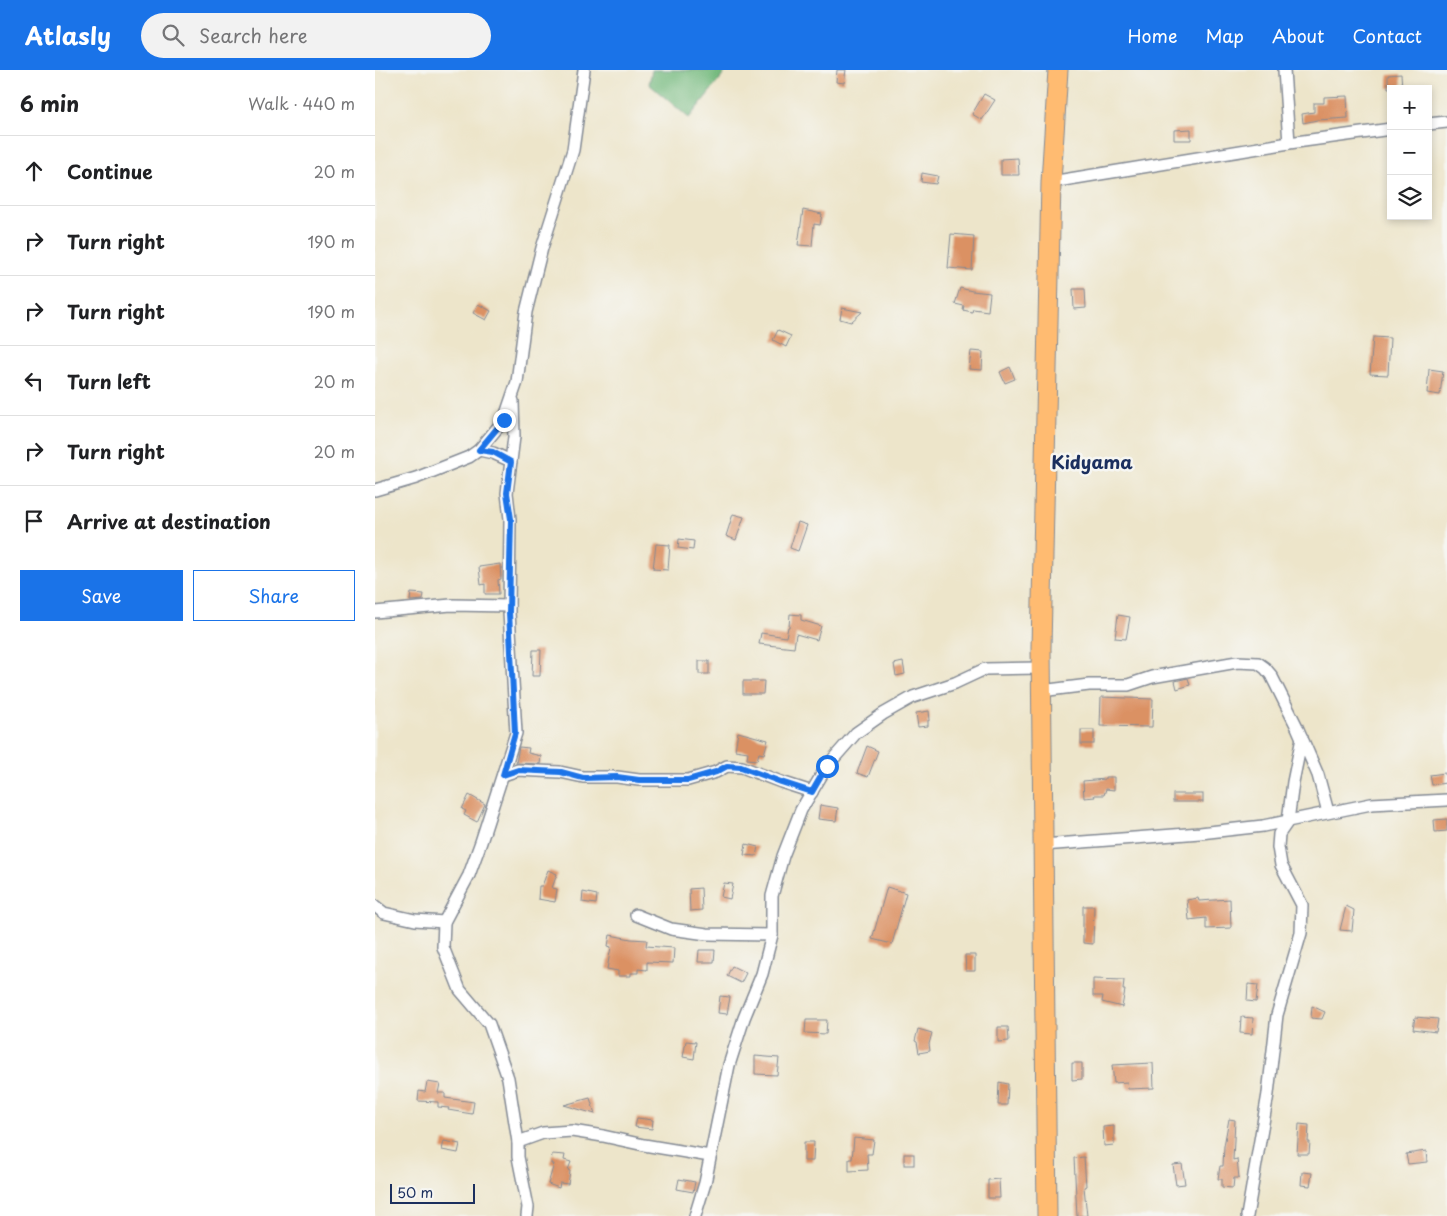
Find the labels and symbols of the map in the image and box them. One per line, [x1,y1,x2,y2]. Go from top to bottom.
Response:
route end [493,409,516,432]
district label: Kidyama [1051,448,1133,475]
route start [816,755,839,778]
scale bar [390,1181,475,1204]

